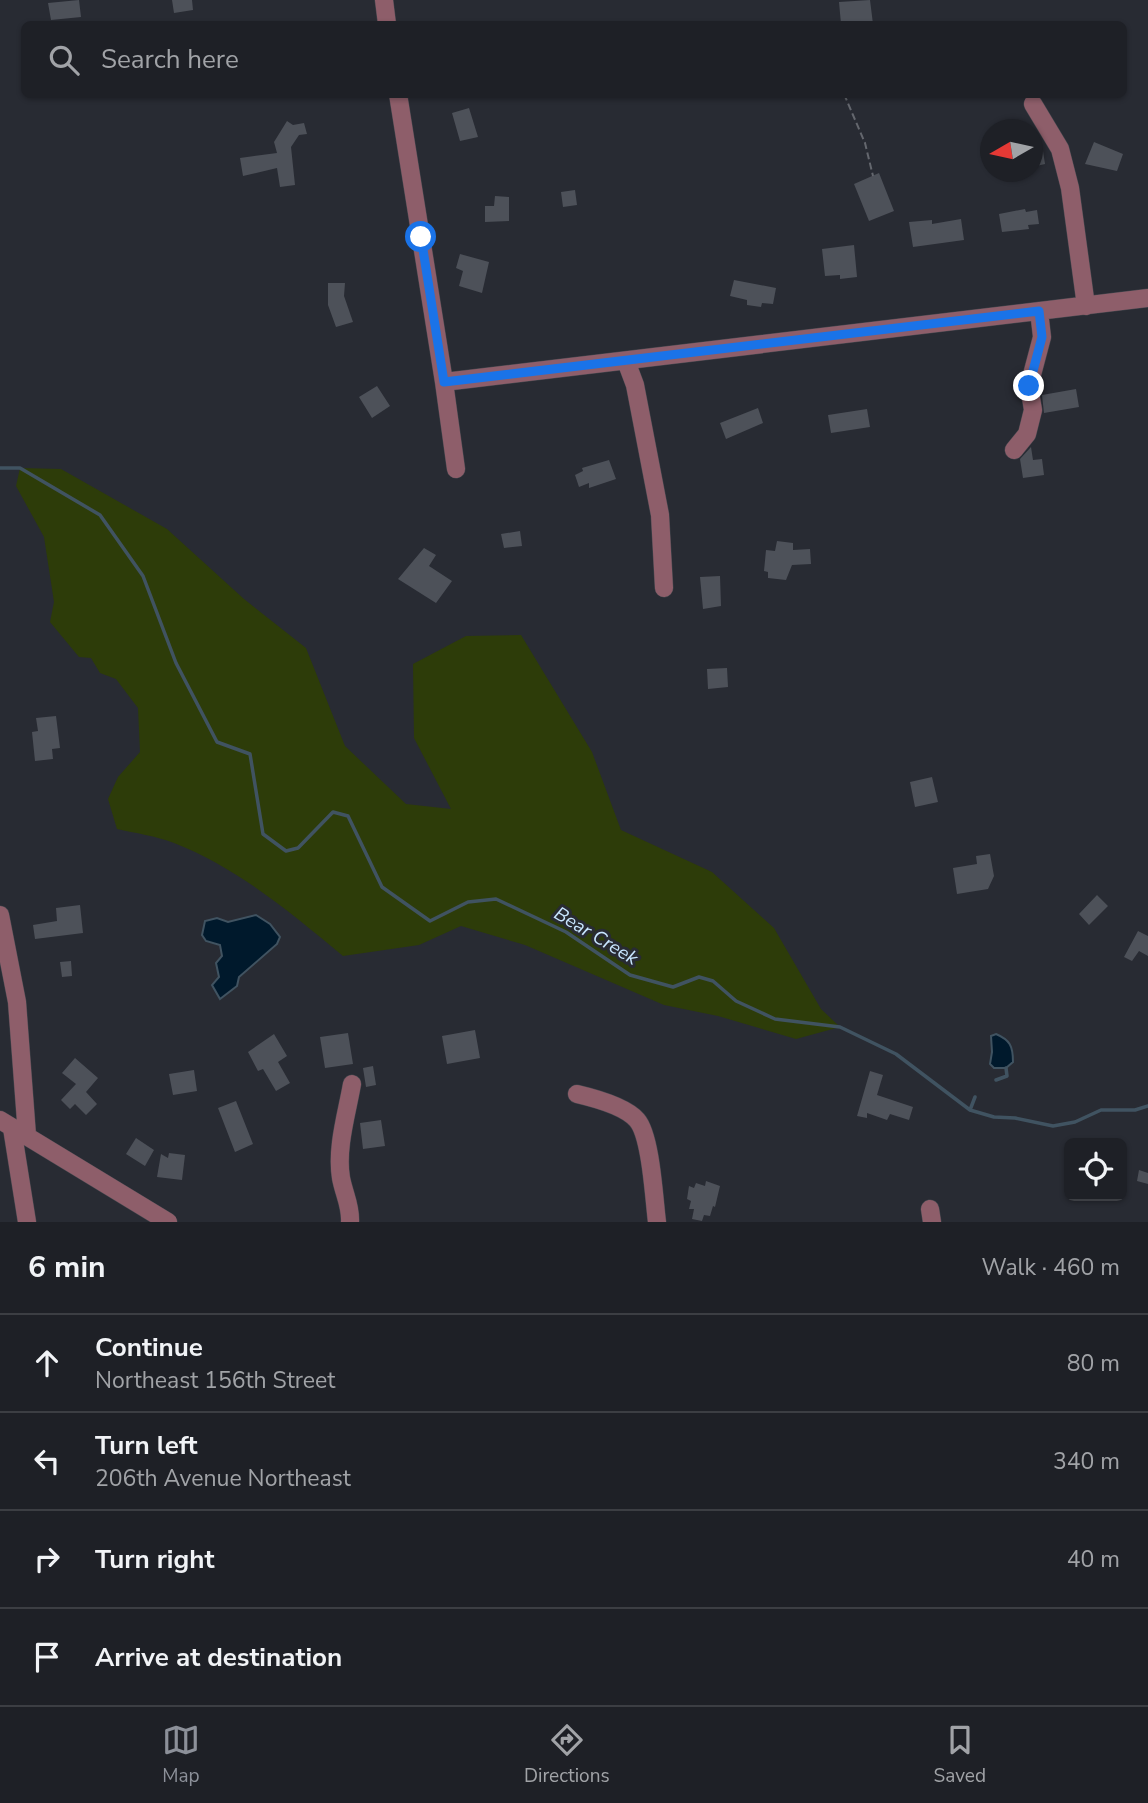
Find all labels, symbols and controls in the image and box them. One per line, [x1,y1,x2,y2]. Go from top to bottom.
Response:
search box [21,21,1127,98]
icon: search [45,41,83,79]
text: Search here [101,42,239,77]
north arrow [980,119,1043,182]
route start [405,221,436,252]
route end [1013,370,1044,401]
water label: Bear Creek [549,901,643,972]
map controls [1064,1138,1127,1201]
button: locate [1064,1138,1127,1201]
text: 6 min [28,1247,106,1288]
text: Walk · 460 m [981,1252,1120,1283]
text: Continue [95,1330,203,1365]
icon: ahead [28,1344,66,1382]
text: 80 m [1067,1348,1120,1379]
text: Northeast 156th Street [95,1365,335,1396]
text: Turn left [95,1428,198,1463]
icon: left [28,1442,66,1480]
text: 340 m [1053,1446,1120,1477]
text: 206th Avenue Northeast [95,1463,351,1494]
icon: right [28,1540,66,1578]
text: Turn right [95,1542,214,1577]
text: 40 m [1067,1544,1120,1575]
icon: arrive [28,1638,66,1676]
text: Arrive at destination [95,1640,342,1675]
tab: Map [162,1721,200,1789]
tab: Directions [524,1721,610,1789]
tab: Saved [934,1721,986,1789]

